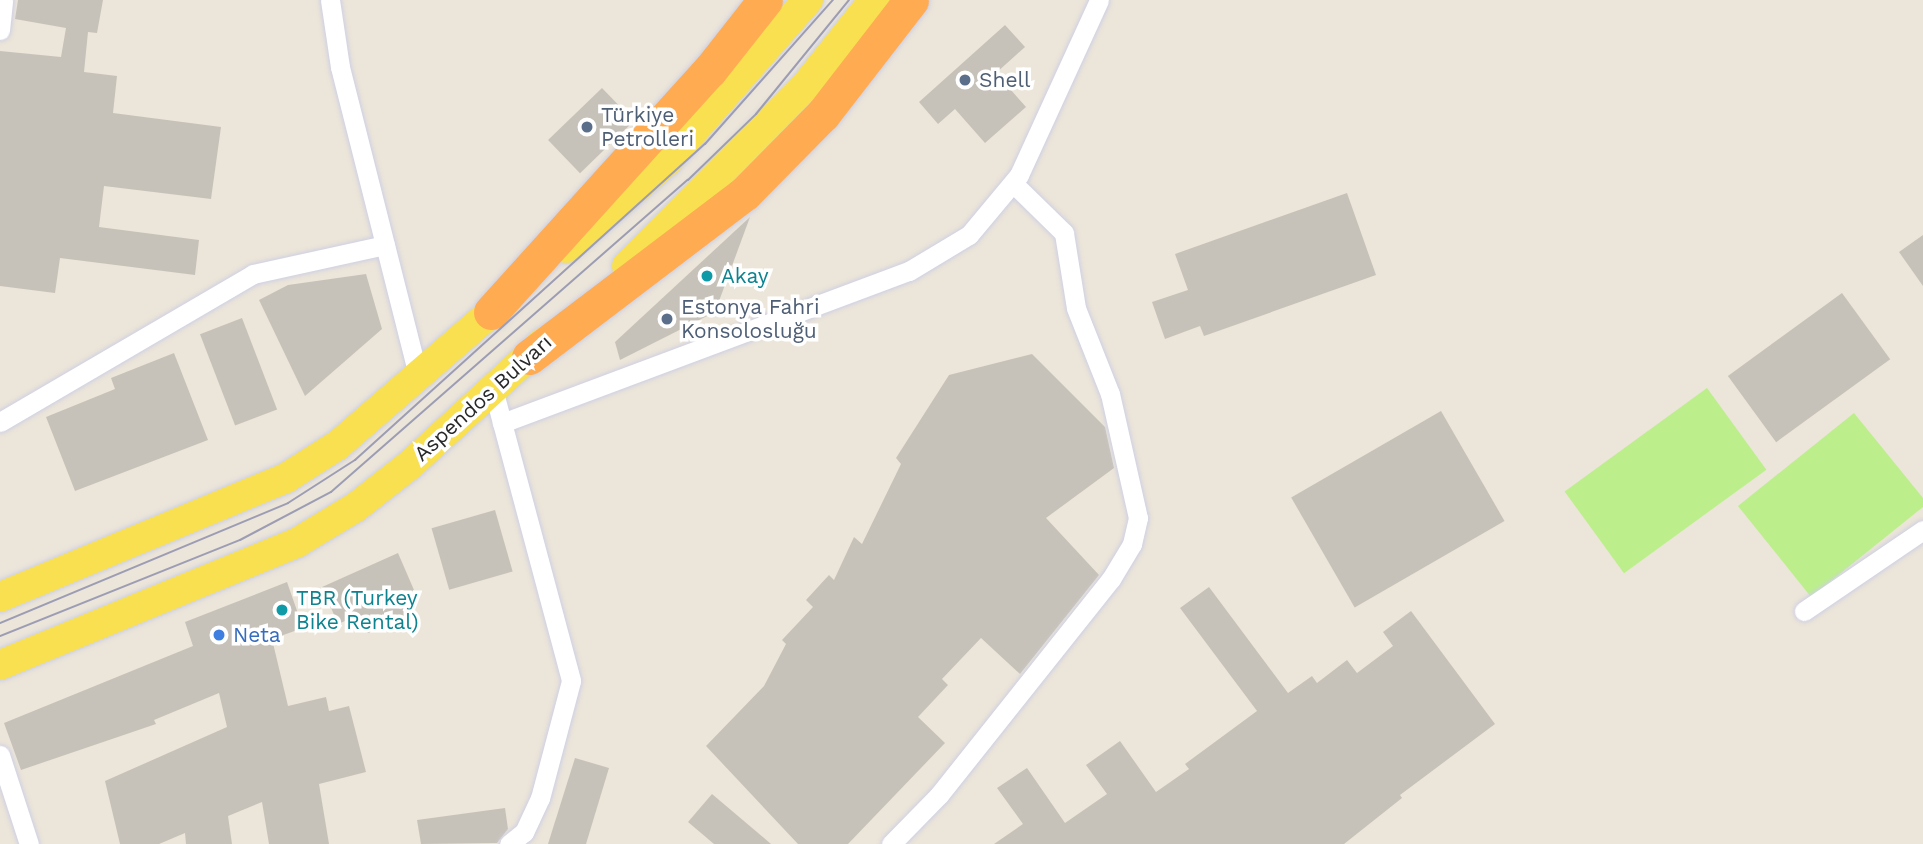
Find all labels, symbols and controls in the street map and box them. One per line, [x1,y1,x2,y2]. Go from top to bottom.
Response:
place label: Shell [979,67,1030,93]
marker: Shell [957,72,973,88]
place label: Türkiye Petrolleri [601,102,694,152]
marker: Türkiye Petrolleri [579,119,595,135]
place label: Akay [721,263,769,289]
marker: Akay [699,268,715,284]
place label: Estonya Fahri Konsolosluğu [681,294,820,344]
marker: Estonya Fahri Konsolosluğu [659,311,675,327]
street label: Aspendos Bulvarı [409,330,557,466]
place label: TBR (Turkey Bike Rental) [296,585,419,635]
marker: TBR (Turkey Bike Rental) [274,602,290,618]
place label: Neta [233,622,281,648]
marker: Neta [211,627,227,643]

